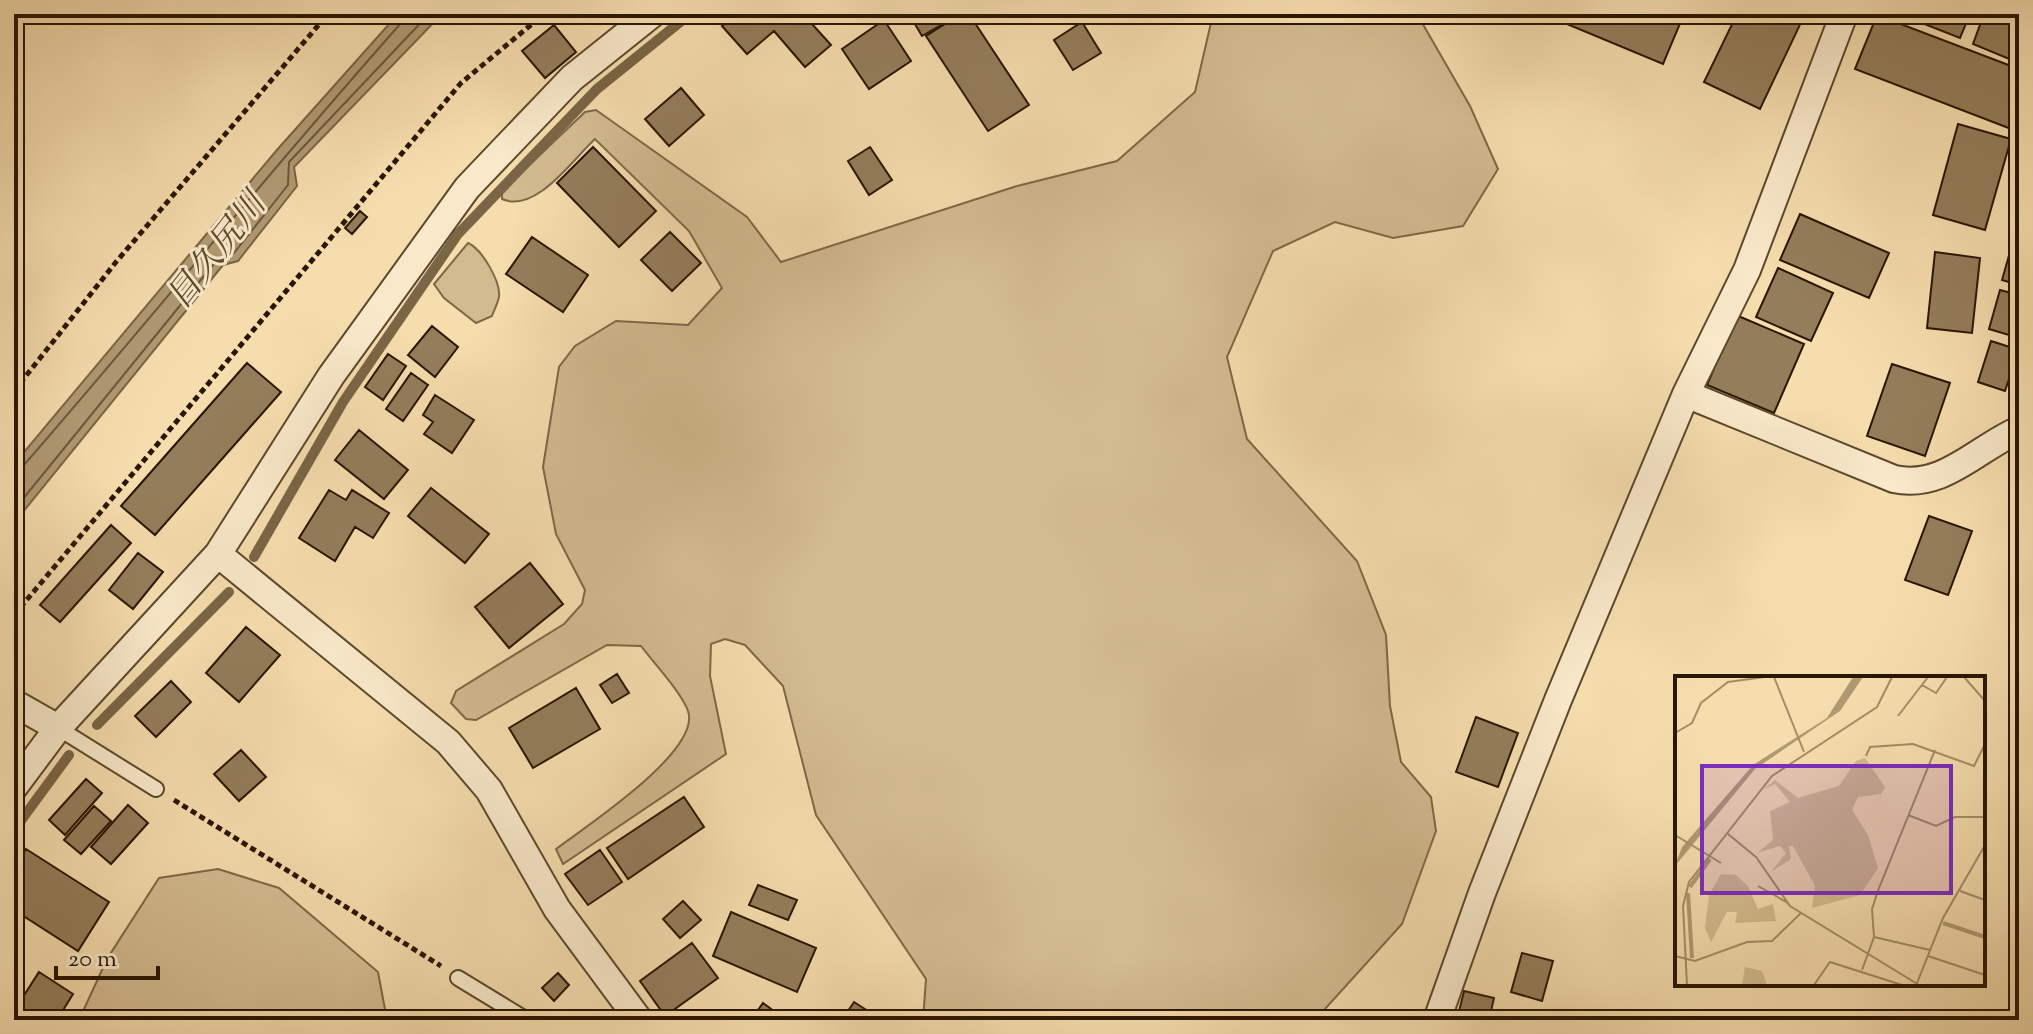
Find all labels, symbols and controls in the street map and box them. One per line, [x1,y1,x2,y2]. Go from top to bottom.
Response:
water label: 目久尻川 [157,180,281,321]
inset map [1675,676,1985,986]
scale bar [56,930,158,980]
text: 20 m [68,943,117,977]

